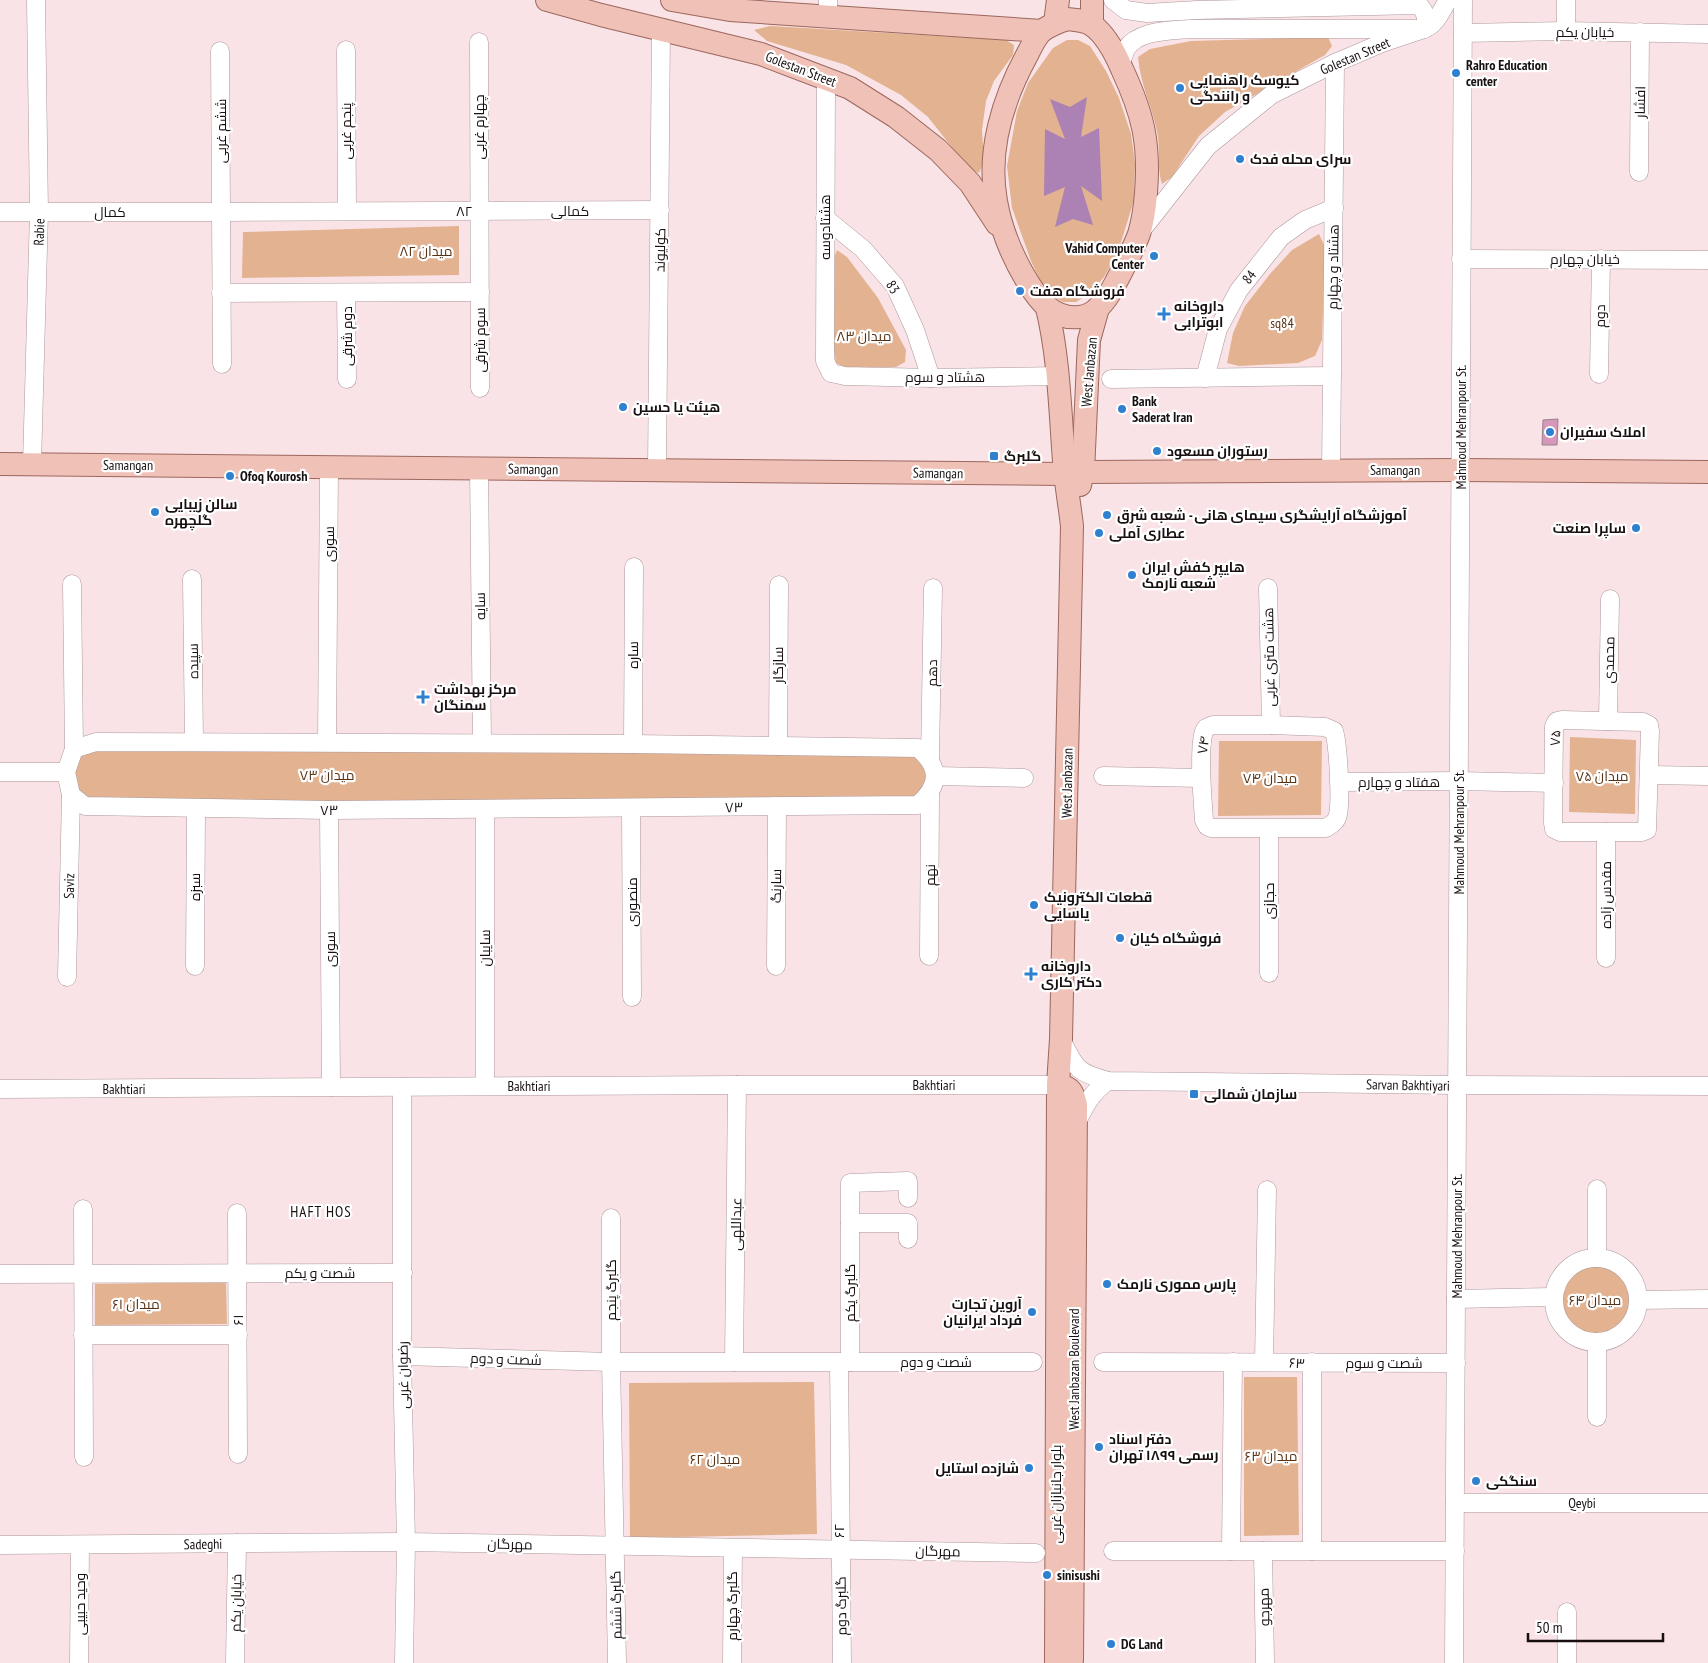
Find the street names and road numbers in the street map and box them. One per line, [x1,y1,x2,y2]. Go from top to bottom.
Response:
street label: خیابان یکم [1556,23,1614,42]
street label: Golestan Street [1317,33,1393,79]
street label: Golestan Street [763,47,839,91]
street label: افشار [1631,86,1649,119]
street label: چهارم غربی [470,94,489,160]
street label: ششم غربی [212,99,231,163]
street label: پنجم غربی [337,102,356,160]
street label: هشتادوسه [816,194,834,260]
street label: ۸۲ [456,202,472,220]
street label: کمالی [551,202,589,220]
street label: کمال [94,203,126,221]
street label: Rabie [30,218,48,246]
street label: هشتاد و چهارم [1323,224,1344,310]
street label: کولیوند [651,228,669,272]
street label: خیابان چهارم [1550,250,1620,269]
street label: 84 [1238,266,1260,288]
street label: 83 [882,277,904,297]
street label: دوم [1591,304,1610,328]
street label: دوم شرقی [338,306,357,366]
street label: سوم شرقی [471,307,490,373]
street label: West Janbazan [1077,336,1101,408]
street label: Mahmoud Mehranpour St. [1452,365,1470,489]
street label: هشتاد و سوم [905,368,985,387]
street label: Samangan [103,456,153,474]
street label: Samangan [508,460,558,478]
street label: Samangan [1370,461,1420,479]
street label: Samangan [913,464,963,482]
street label: سوری [320,526,338,562]
street label: سایه [471,592,489,620]
street label: هشت متری غربی [1259,607,1279,707]
street label: محمدی [1600,636,1618,684]
street label: ساره [624,641,642,669]
street label: سپیده [184,643,203,679]
street label: سازگار [769,647,787,684]
street label: دهم [923,659,942,687]
street label: ۷۵ [1545,729,1565,747]
street label: ۷۴ [1193,735,1213,755]
street label: West Janbazan [1057,748,1077,818]
street label: Mahmoud Mehranpour St. [1450,770,1468,894]
street label: هفتاد و چهارم [1358,773,1440,792]
street label: ۷۳ [725,798,743,816]
street label: ۷۳ [320,801,338,819]
street label: مقدس زاده [1597,861,1615,929]
street label: نهم [921,864,940,886]
street label: سارنگ [767,869,785,903]
street label: Saviz [60,873,78,899]
street label: سبزه [186,873,204,901]
street label: منصوری [623,877,641,927]
street label: حجازی [1260,883,1278,919]
street label: سایبان [476,929,494,967]
street label: سوری [321,931,339,967]
street label: Sarvan Bakhtiyari [1366,1075,1450,1095]
street label: Bakhtiari [912,1076,956,1094]
street label: Bakhtiari [507,1077,551,1095]
street label: Bakhtiari [102,1080,146,1098]
street label: Mahmoud Mehranpour St. [1448,1174,1466,1298]
street label: عبداللهی [727,1197,745,1251]
street label: گلبرگ پنجم [602,1259,621,1321]
street label: شصت و یکم [285,1264,355,1283]
street label: گلبرگ یکم [841,1264,860,1322]
street label: West Janbazan Boulevard [1065,1308,1083,1430]
street label: ۶۱ [229,1314,247,1326]
street label: رضوان غربی [393,1341,413,1409]
street label: شصت و دوم [470,1349,542,1370]
street label: شصت و دوم [900,1353,972,1372]
street label: ۶۳ [1288,1354,1306,1372]
street label: شصت و سوم [1346,1354,1422,1373]
street label: بلوار جانبازان غربی [1047,1445,1065,1543]
street label: Qeybi [1568,1494,1596,1512]
street label: ۶۲ [830,1524,848,1538]
street label: Sadeghi [184,1535,222,1553]
street label: مهرگان [487,1535,533,1553]
street label: مهرگان [915,1542,961,1560]
street label: گلبرگ ششم [606,1570,627,1640]
street label: گلبرگ چهارم [723,1571,742,1641]
street label: وحید حبیبی [71,1573,89,1635]
street label: خیابان یکم [226,1574,247,1632]
street label: گلبرگ دوم [831,1576,852,1636]
street label: مهرجو [1255,1588,1273,1626]

